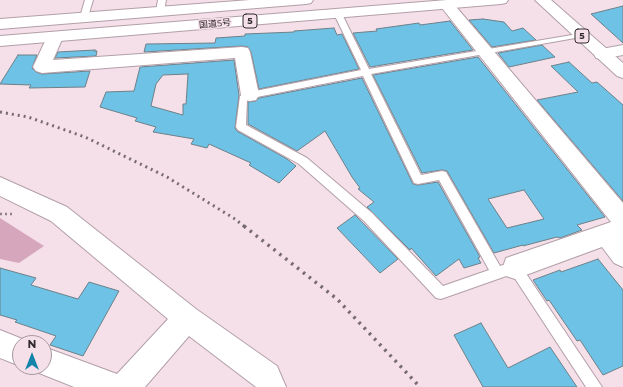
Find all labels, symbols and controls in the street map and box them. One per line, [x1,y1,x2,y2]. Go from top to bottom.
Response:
road number: 5 [243,14,257,28]
street label: 国道5号 [199,17,231,31]
road number: 5 [575,29,589,43]
north arrow [12,335,52,375]
text: N [28,337,36,351]

